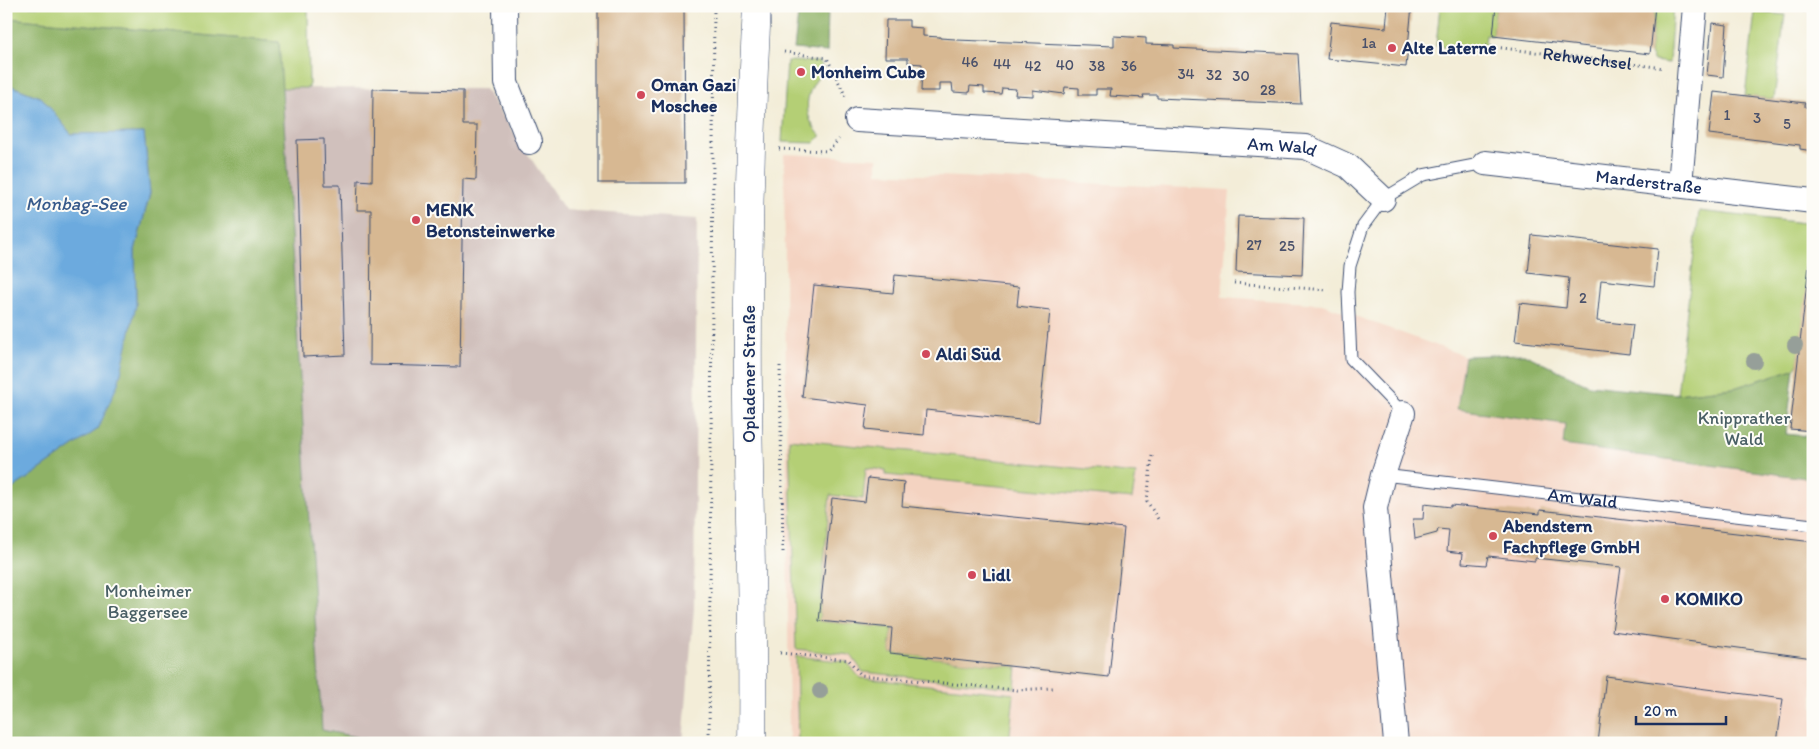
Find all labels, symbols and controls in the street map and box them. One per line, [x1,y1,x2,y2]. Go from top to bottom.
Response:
house number: 1a [1362,34,1377,52]
place label: Alte Laterne [1401,37,1497,59]
marker: Alte Laterne [1386,42,1398,54]
street label: Rehwechsel [1541,42,1633,75]
house number: 46 [962,53,979,71]
house number: 44 [993,55,1011,73]
house number: 40 [1056,56,1074,74]
house number: 42 [1025,57,1042,75]
house number: 38 [1089,57,1105,75]
house number: 36 [1121,57,1137,75]
place label: Monheim Cube [811,61,926,83]
house number: 34 [1177,65,1195,83]
marker: Monheim Cube [795,66,807,78]
house number: 32 [1206,66,1222,84]
house number: 30 [1232,67,1250,85]
place label: Oman Gazi Moschee [651,74,736,117]
house number: 28 [1260,81,1276,99]
marker: Oman Gazi Moschee [635,89,647,101]
house number: 1 [1724,106,1731,124]
house number: 3 [1753,109,1761,127]
house number: 5 [1783,115,1791,133]
street label: Am Wald [1247,132,1321,162]
street label: Marderstraße [1595,165,1703,199]
water label: Monbag-See [26,192,127,215]
place label: MENK Betonsteinwerke [426,199,556,242]
marker: MENK Betonsteinwerke [410,214,422,226]
house number: 27 [1246,236,1262,254]
house number: 25 [1279,237,1295,255]
house number: 2 [1579,289,1587,307]
street label: Opladener Straße [738,305,760,443]
place label: Aldi Süd [935,343,1001,365]
marker: Aldi Süd [920,348,932,360]
park label: Knipprather Wald [1698,407,1791,450]
street label: Am Wald [1547,483,1619,513]
place label: Abendstern Fachpflege GmbH [1502,515,1640,558]
marker: Abendstern Fachpflege GmbH [1487,530,1499,542]
place label: Lidl [982,564,1012,586]
marker: Lidl [966,569,978,581]
park label: Monheimer Baggersee [105,580,192,623]
place label: KOMIKO [1675,588,1743,610]
marker: KOMIKO [1659,593,1671,605]
scale bar [1636,694,1726,726]
text: 20 m [1644,702,1678,720]

